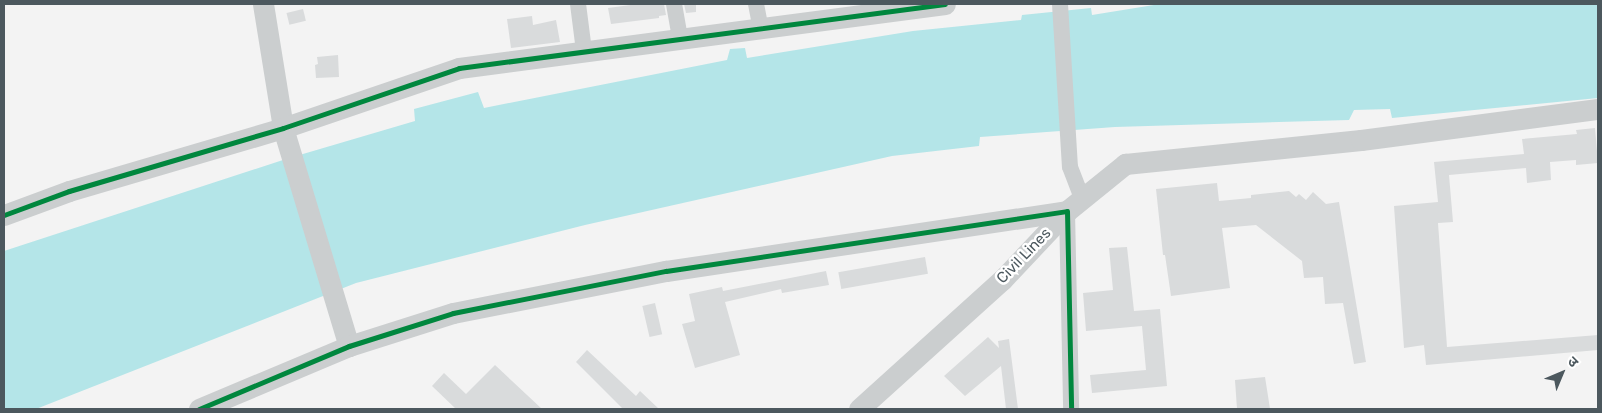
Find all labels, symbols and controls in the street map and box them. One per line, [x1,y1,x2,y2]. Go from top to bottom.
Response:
street label: Civil Lines [993,225,1055,287]
north arrow [1537,348,1587,398]
text: उ [1564,353,1582,371]

